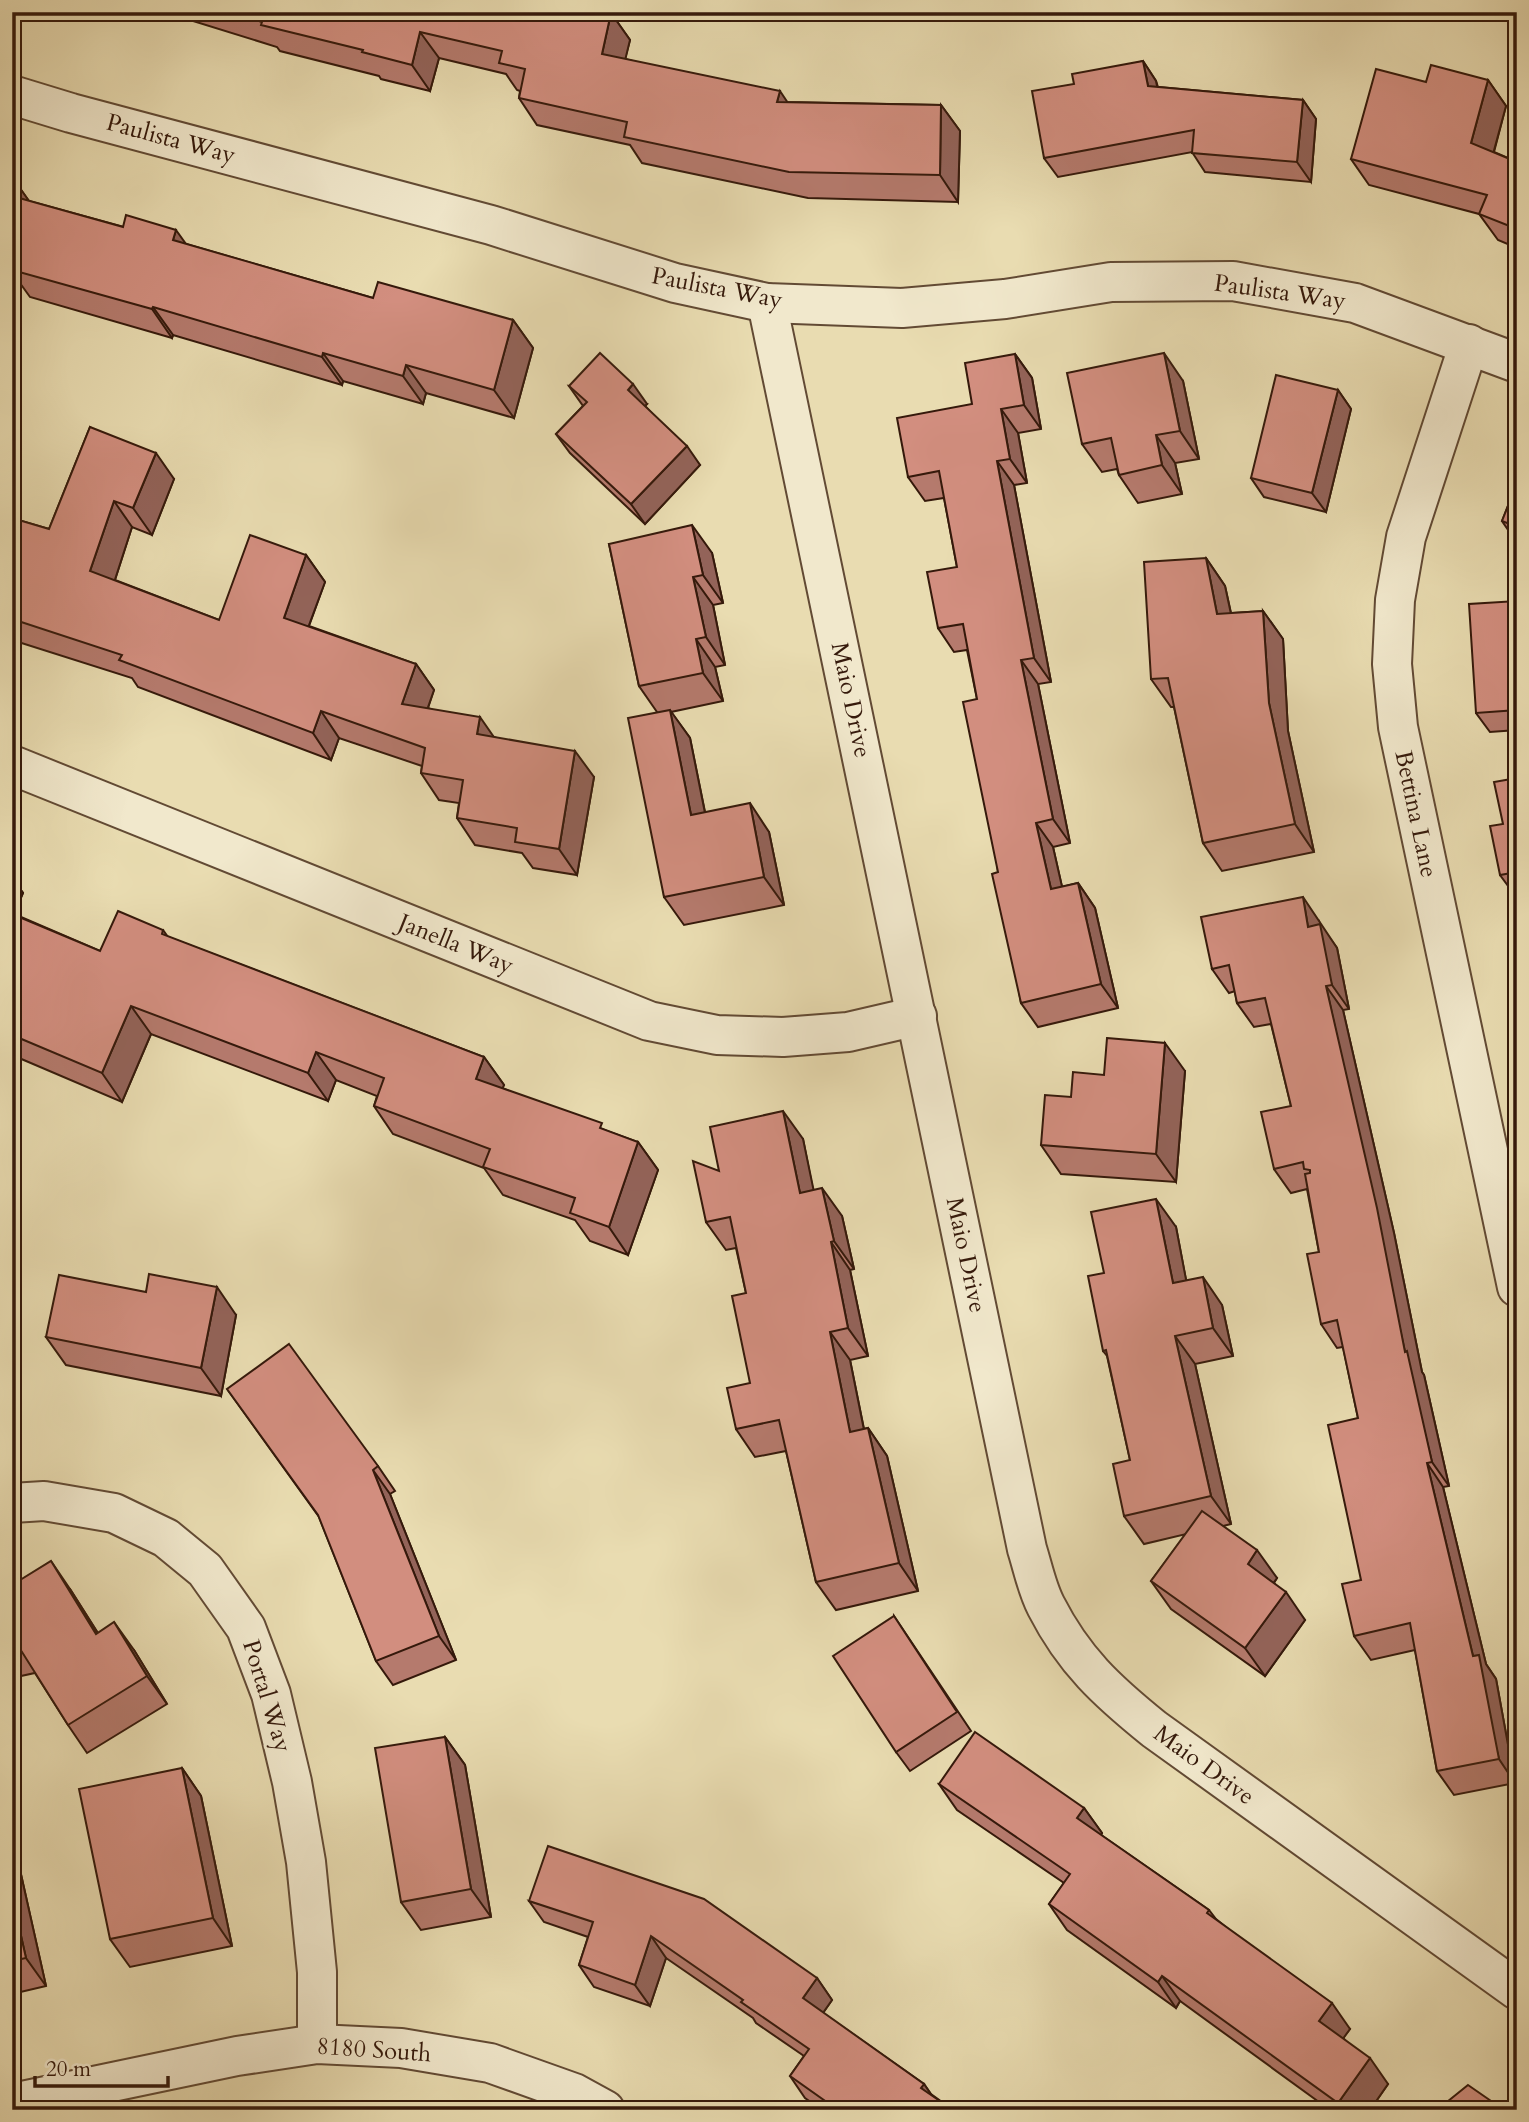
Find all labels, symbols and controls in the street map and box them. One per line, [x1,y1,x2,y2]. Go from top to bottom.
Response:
street label: Paulista Way [103,106,240,172]
street label: Paulista Way [649,259,786,317]
street label: Paulista Way [1212,266,1348,318]
street label: Maio Drive [823,639,879,761]
street label: Bettina Lane [1386,747,1446,881]
street label: Janella Way [391,905,519,982]
street label: Maio Drive [938,1194,994,1316]
street label: Portal Way [234,1636,300,1757]
street label: Maio Drive [1147,1717,1261,1813]
street label: 8180 South [316,2030,432,2070]
scale bar [35,2045,168,2089]
text: 20 m [46,2055,91,2084]

